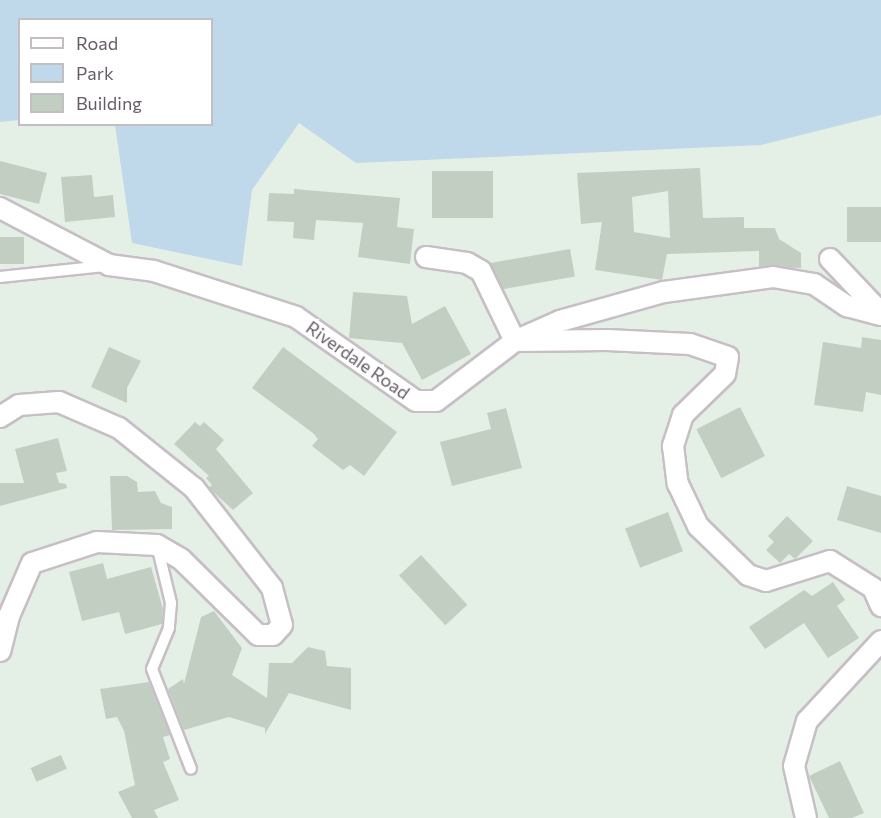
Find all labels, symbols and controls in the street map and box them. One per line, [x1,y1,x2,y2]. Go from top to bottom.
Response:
legend [18,18,213,126]
text: Road [76,32,118,54]
text: Park [76,62,114,84]
text: Building [76,92,142,114]
street label: Riverdale Road [302,316,414,404]

